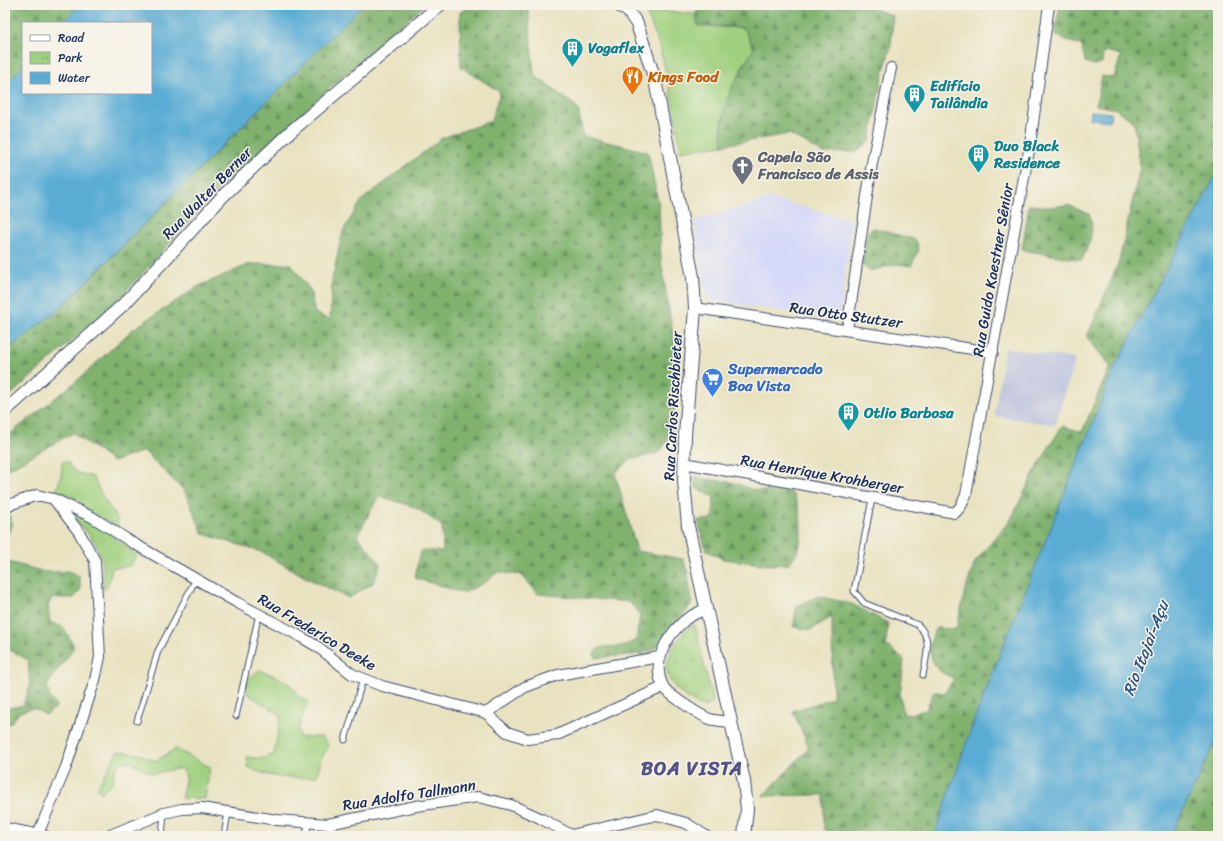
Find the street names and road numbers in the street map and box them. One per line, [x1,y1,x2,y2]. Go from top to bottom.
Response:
street label: Rua Walter Berner [156,140,259,246]
street label: Rua Guido Kaestner Sênior [965,180,1021,359]
street label: Rua Otto Stutzer [788,294,905,336]
street label: Rua Carlos Rischbieter [656,330,690,481]
street label: Rua Henrique Krohberger [739,447,906,501]
street label: Rua Frederico Deeke [253,586,381,678]
street label: Rua Adolfo Tallmann [341,772,477,818]

